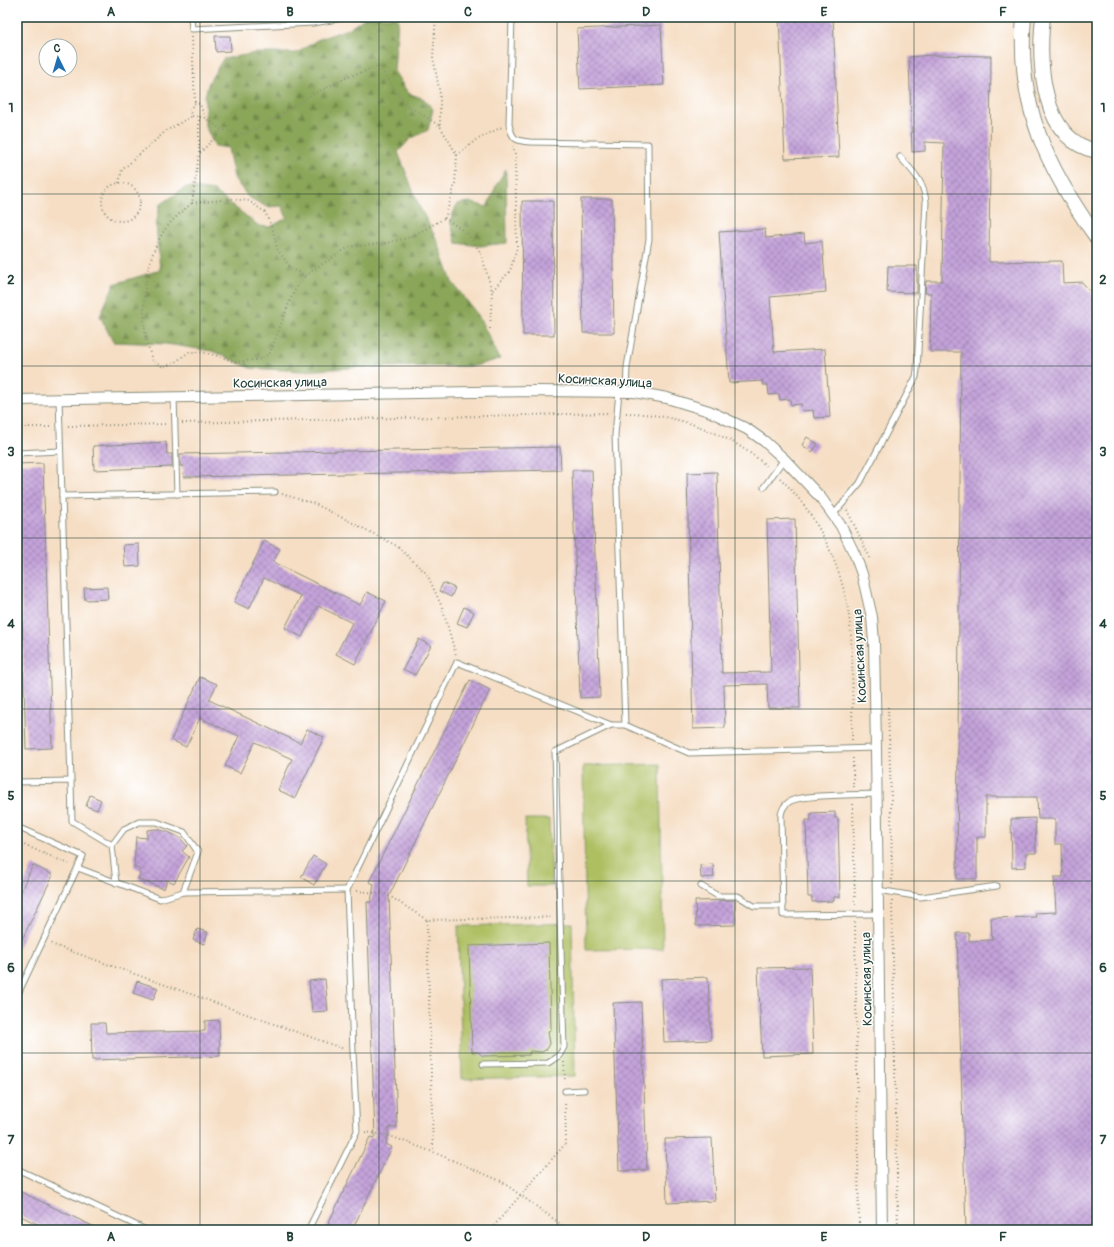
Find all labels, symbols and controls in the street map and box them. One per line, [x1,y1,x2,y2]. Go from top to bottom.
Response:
text: A [107,4,116,20]
text: B [286,4,294,20]
text: C [464,4,472,20]
text: D [642,4,650,20]
text: E [821,4,828,20]
text: F [999,4,1007,20]
north arrow [38,38,78,78]
text: С [53,42,61,55]
text: 1 [8,100,14,116]
text: 1 [1100,100,1106,116]
text: 2 [7,272,15,288]
text: 2 [1099,272,1107,288]
street label: Косинская улица [558,371,652,391]
street label: Косинская улица [233,374,327,392]
text: 3 [7,444,15,460]
text: 3 [1099,444,1107,460]
street label: Косинская улица [850,609,870,703]
text: 4 [7,616,15,632]
text: 4 [1099,616,1107,632]
text: 5 [7,788,15,804]
text: 5 [1099,788,1107,804]
street label: Косинская улица [858,932,876,1026]
text: 6 [7,960,15,976]
text: 6 [1099,960,1107,976]
text: 7 [8,1132,15,1148]
text: 7 [1100,1132,1107,1148]
text: A [107,1229,116,1245]
text: B [286,1229,294,1245]
text: C [464,1229,472,1245]
text: D [642,1229,650,1245]
text: E [821,1229,828,1245]
text: F [999,1229,1007,1245]

